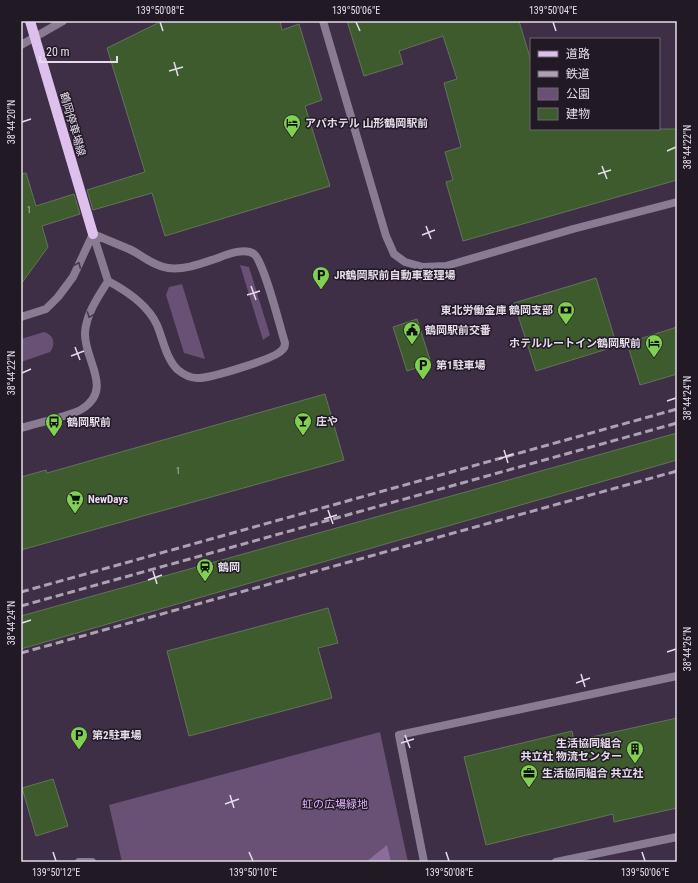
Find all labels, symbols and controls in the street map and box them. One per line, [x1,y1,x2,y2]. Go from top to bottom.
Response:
text: 139°50'08"E [136,5,184,16]
text: 139°50'06"E [332,5,380,16]
text: 139°50'04"E [529,5,577,16]
scale bar [40,38,117,64]
legend [530,38,660,130]
text: 20 m [46,45,70,59]
text: 道路 [566,47,590,61]
text: 鉄道 [566,67,590,81]
text: 公園 [566,87,590,101]
street label: 鶴岡停車場線 [57,91,88,158]
text: 38°44'20"N [6,100,17,144]
text: 建物 [566,107,590,121]
hotel icon: アパホテル 山形鶴岡駅前 [282,113,302,138]
place label: アパホテル 山形鶴岡駅前 [305,117,428,130]
text: 38°44'22"N [682,125,693,169]
house number: 1 [27,205,31,215]
one-way arrow [73,262,81,270]
parking icon: JR鶴岡駅前自動車整理場 [311,265,331,290]
place label: JR鶴岡駅前自動車整理場 [334,269,455,282]
bank icon: 東北労働金庫 鶴岡支部 [556,300,576,325]
place label: 東北労働金庫 鶴岡支部 [440,304,553,317]
one-way arrow [86,312,95,319]
public building icon: 鶴岡駅前交番 [402,320,422,345]
place label: 鶴岡駅前交番 [424,324,491,337]
hotel icon: ホテルルートイン鶴岡駅前 [644,333,664,358]
place label: ホテルルートイン鶴岡駅前 [509,337,641,350]
text: 38°44'22"N [6,351,17,395]
parking icon: 第1駐車場 [413,355,433,380]
place label: 第1駐車場 [436,359,486,372]
text: 38°44'24"N [682,376,693,420]
bar icon: 庄や [293,411,313,436]
bus stop icon: 鶴岡駅前 [44,412,64,437]
place label: 庄や [316,415,338,428]
place label: 鶴岡駅前 [66,416,111,429]
house number: 1 [176,466,180,476]
supermarket icon: NewDays [65,489,85,514]
place label: NewDays [88,493,128,506]
station icon: 鶴岡 [195,557,215,582]
place label: 鶴岡 [217,561,240,574]
text: 38°44'24"N [6,601,17,645]
text: 38°44'26"N [682,627,693,671]
parking icon: 第2駐車場 [69,725,89,750]
place label: 第2駐車場 [92,729,142,742]
place label: 生活協同組合 共立社 物流センター [520,737,622,763]
building icon: 生活協同組合 共立社 物流センター [625,739,645,764]
office icon: 生活協同組合 共立社 [519,763,539,788]
place label: 生活協同組合 共立社 [542,767,644,780]
park label: 虹の広場緑地 [302,798,368,811]
text: 139°50'12"E [32,867,80,878]
text: 139°50'10"E [229,867,277,878]
text: 139°50'08"E [425,867,473,878]
text: 139°50'06"E [621,867,669,878]

